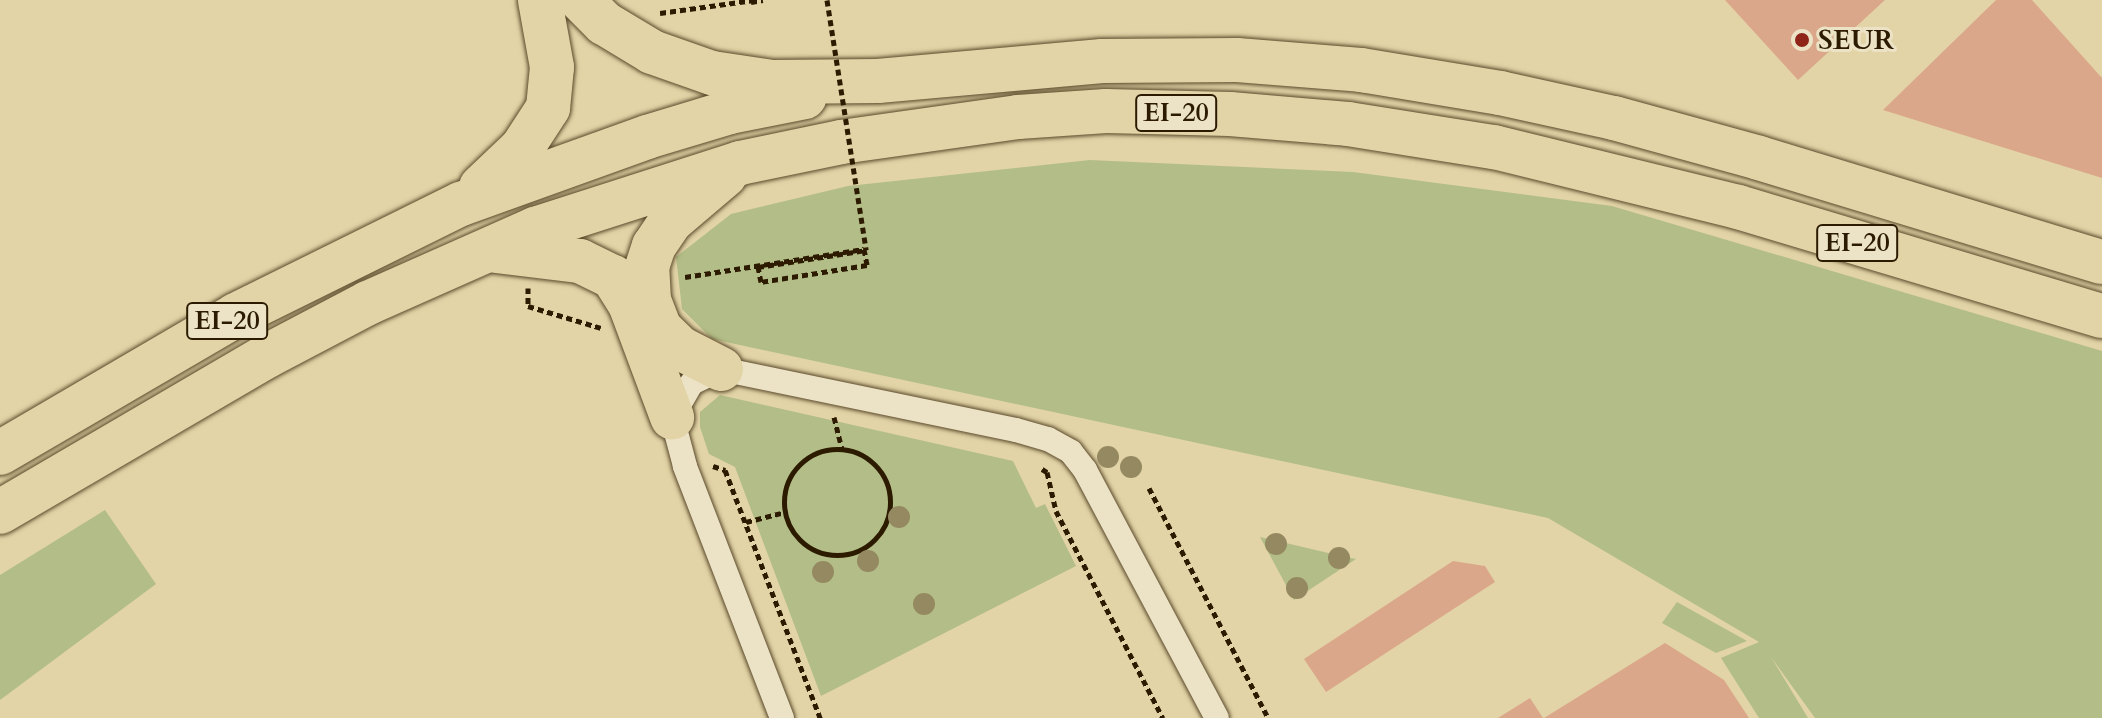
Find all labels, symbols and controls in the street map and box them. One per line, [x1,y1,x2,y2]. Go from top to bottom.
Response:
place label: SEUR [1818,23,1894,57]
marker: SEUR [1793,31,1811,49]
road number: EI-20 [1134,91,1218,135]
road number: EI-20 [1815,221,1899,265]
road number: EI-20 [185,299,269,343]

